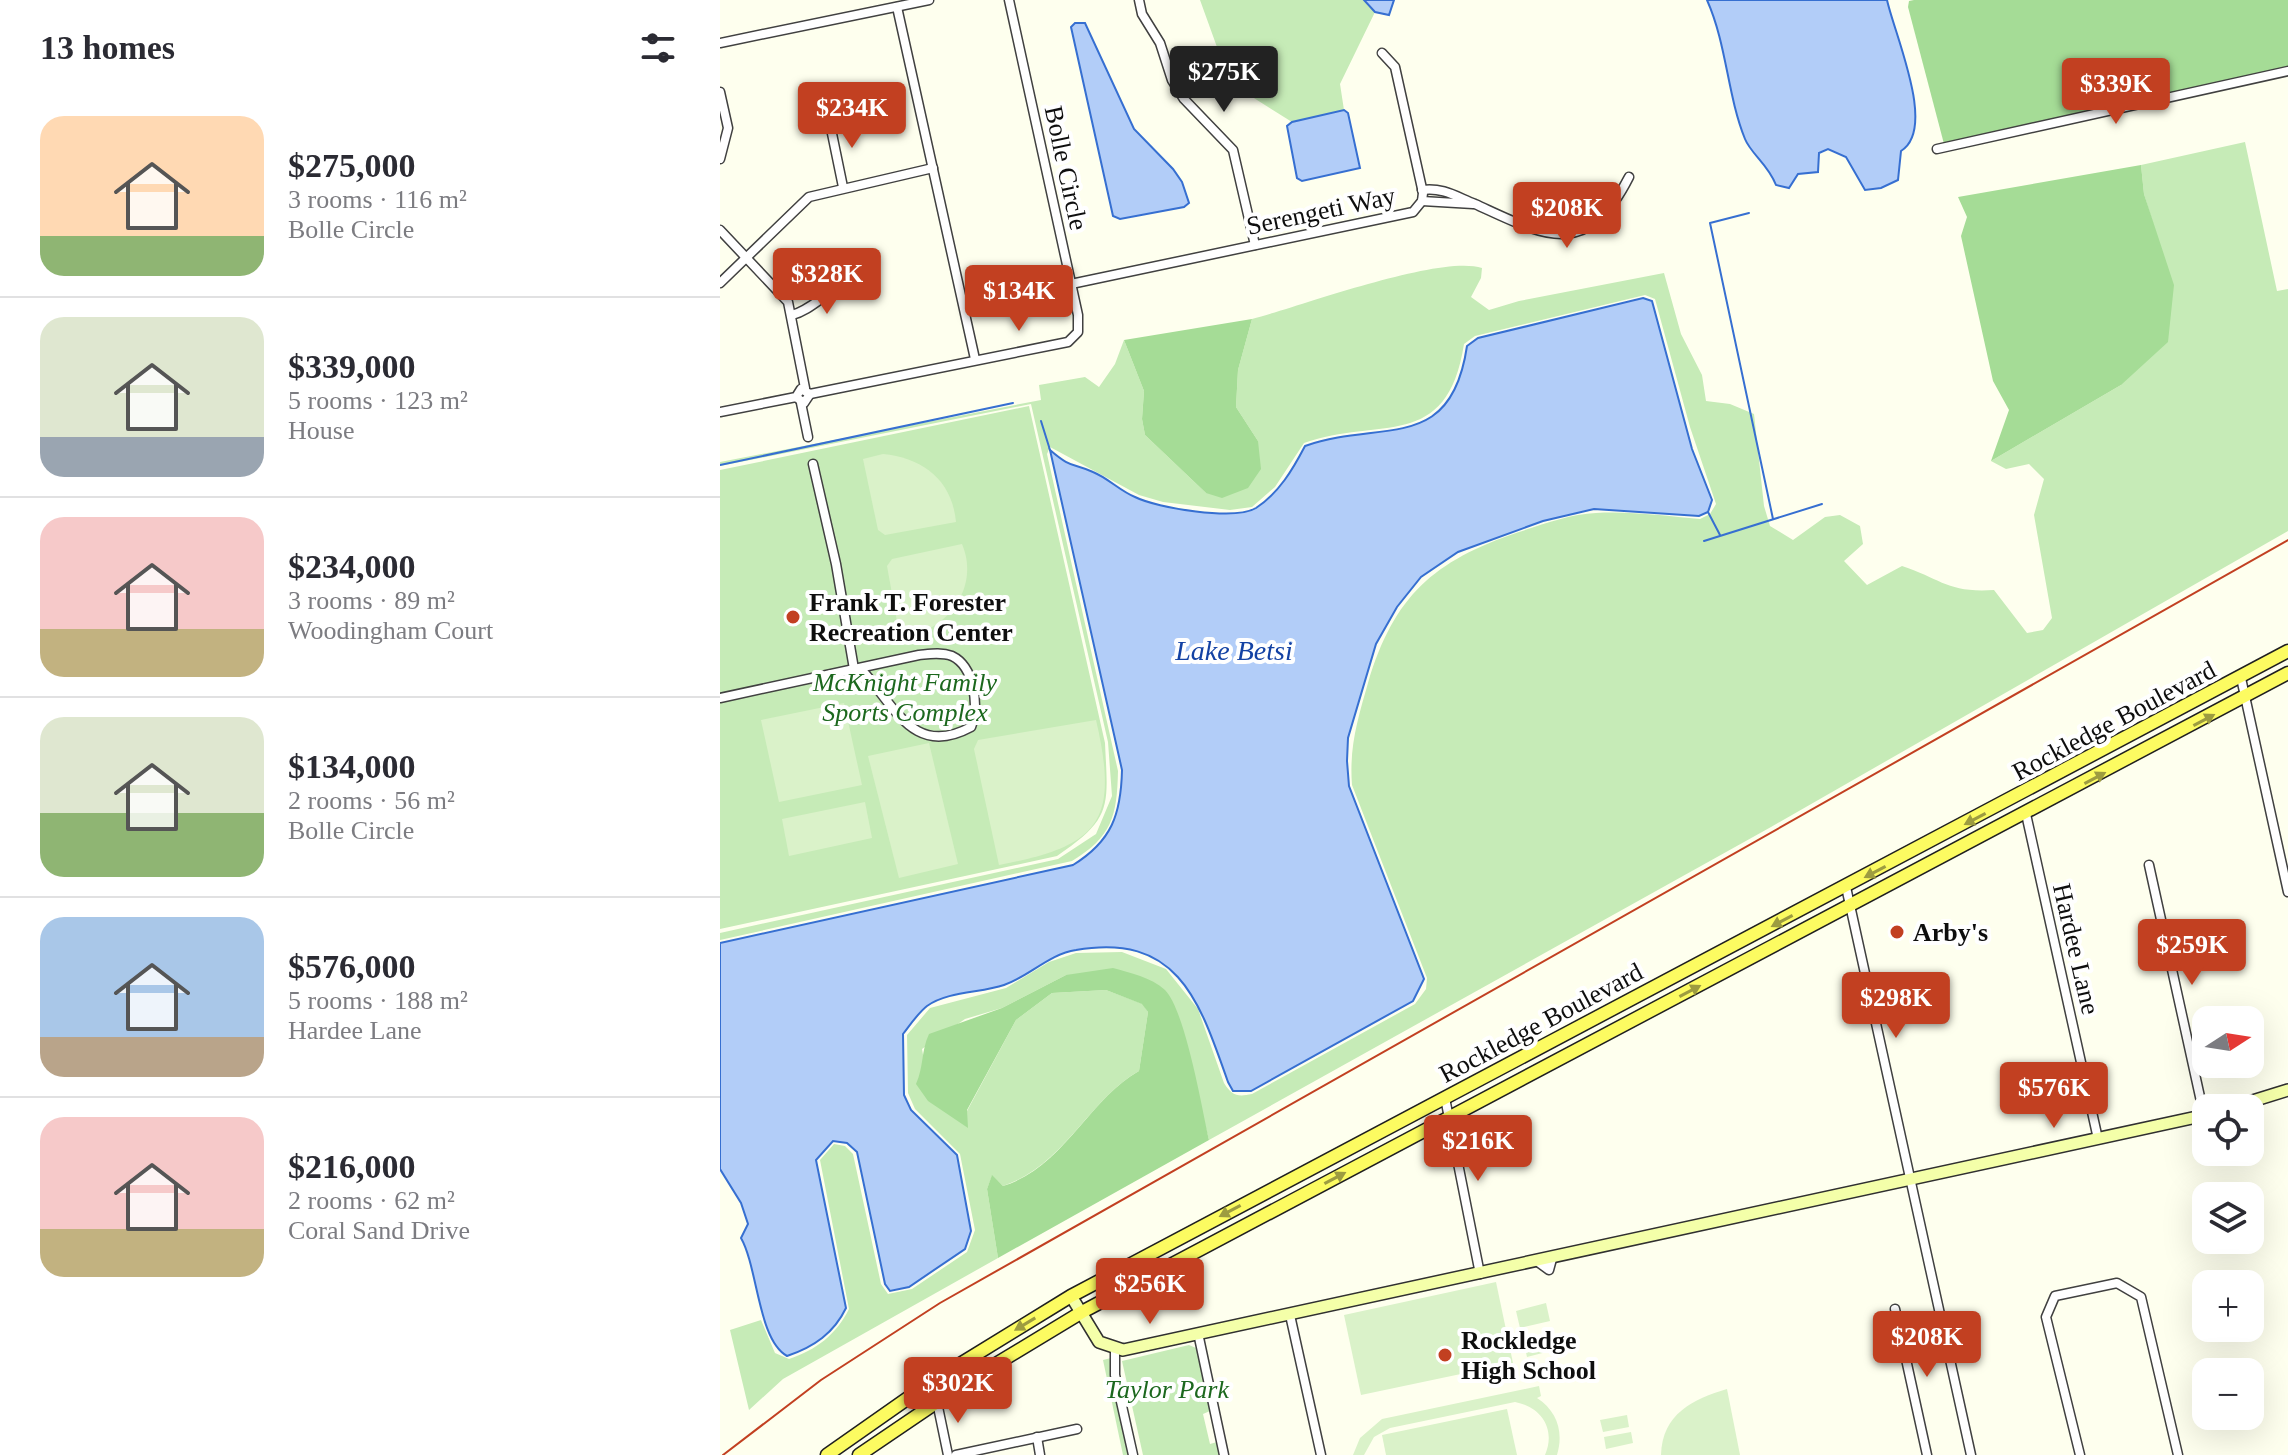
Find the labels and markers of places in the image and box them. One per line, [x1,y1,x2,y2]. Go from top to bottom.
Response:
pin: $275K [1168,46,1280,114]
pin: $339K [2060,58,2172,126]
pin: $234K [796,82,908,150]
pin: $208K [1511,182,1623,250]
pin: $328K [771,248,883,316]
pin: $134K [963,265,1075,333]
place label: Frank T. Forester Recreation Center [809,588,1013,647]
marker: Frank T. Forester Recreation Center [784,608,802,626]
place label: Arby's [1913,918,1988,947]
pin: $259K [2136,919,2248,987]
marker: Arby's [1888,923,1906,941]
pin: $298K [1840,972,1952,1040]
pin: $576K [1998,1062,2110,1130]
pin: $216K [1422,1115,1534,1183]
pin: $256K [1094,1258,1206,1326]
pin: $208K [1871,1311,1983,1379]
place label: Rockledge High School [1461,1326,1596,1385]
marker: Rockledge High School [1436,1346,1454,1364]
pin: $302K [902,1357,1014,1425]

